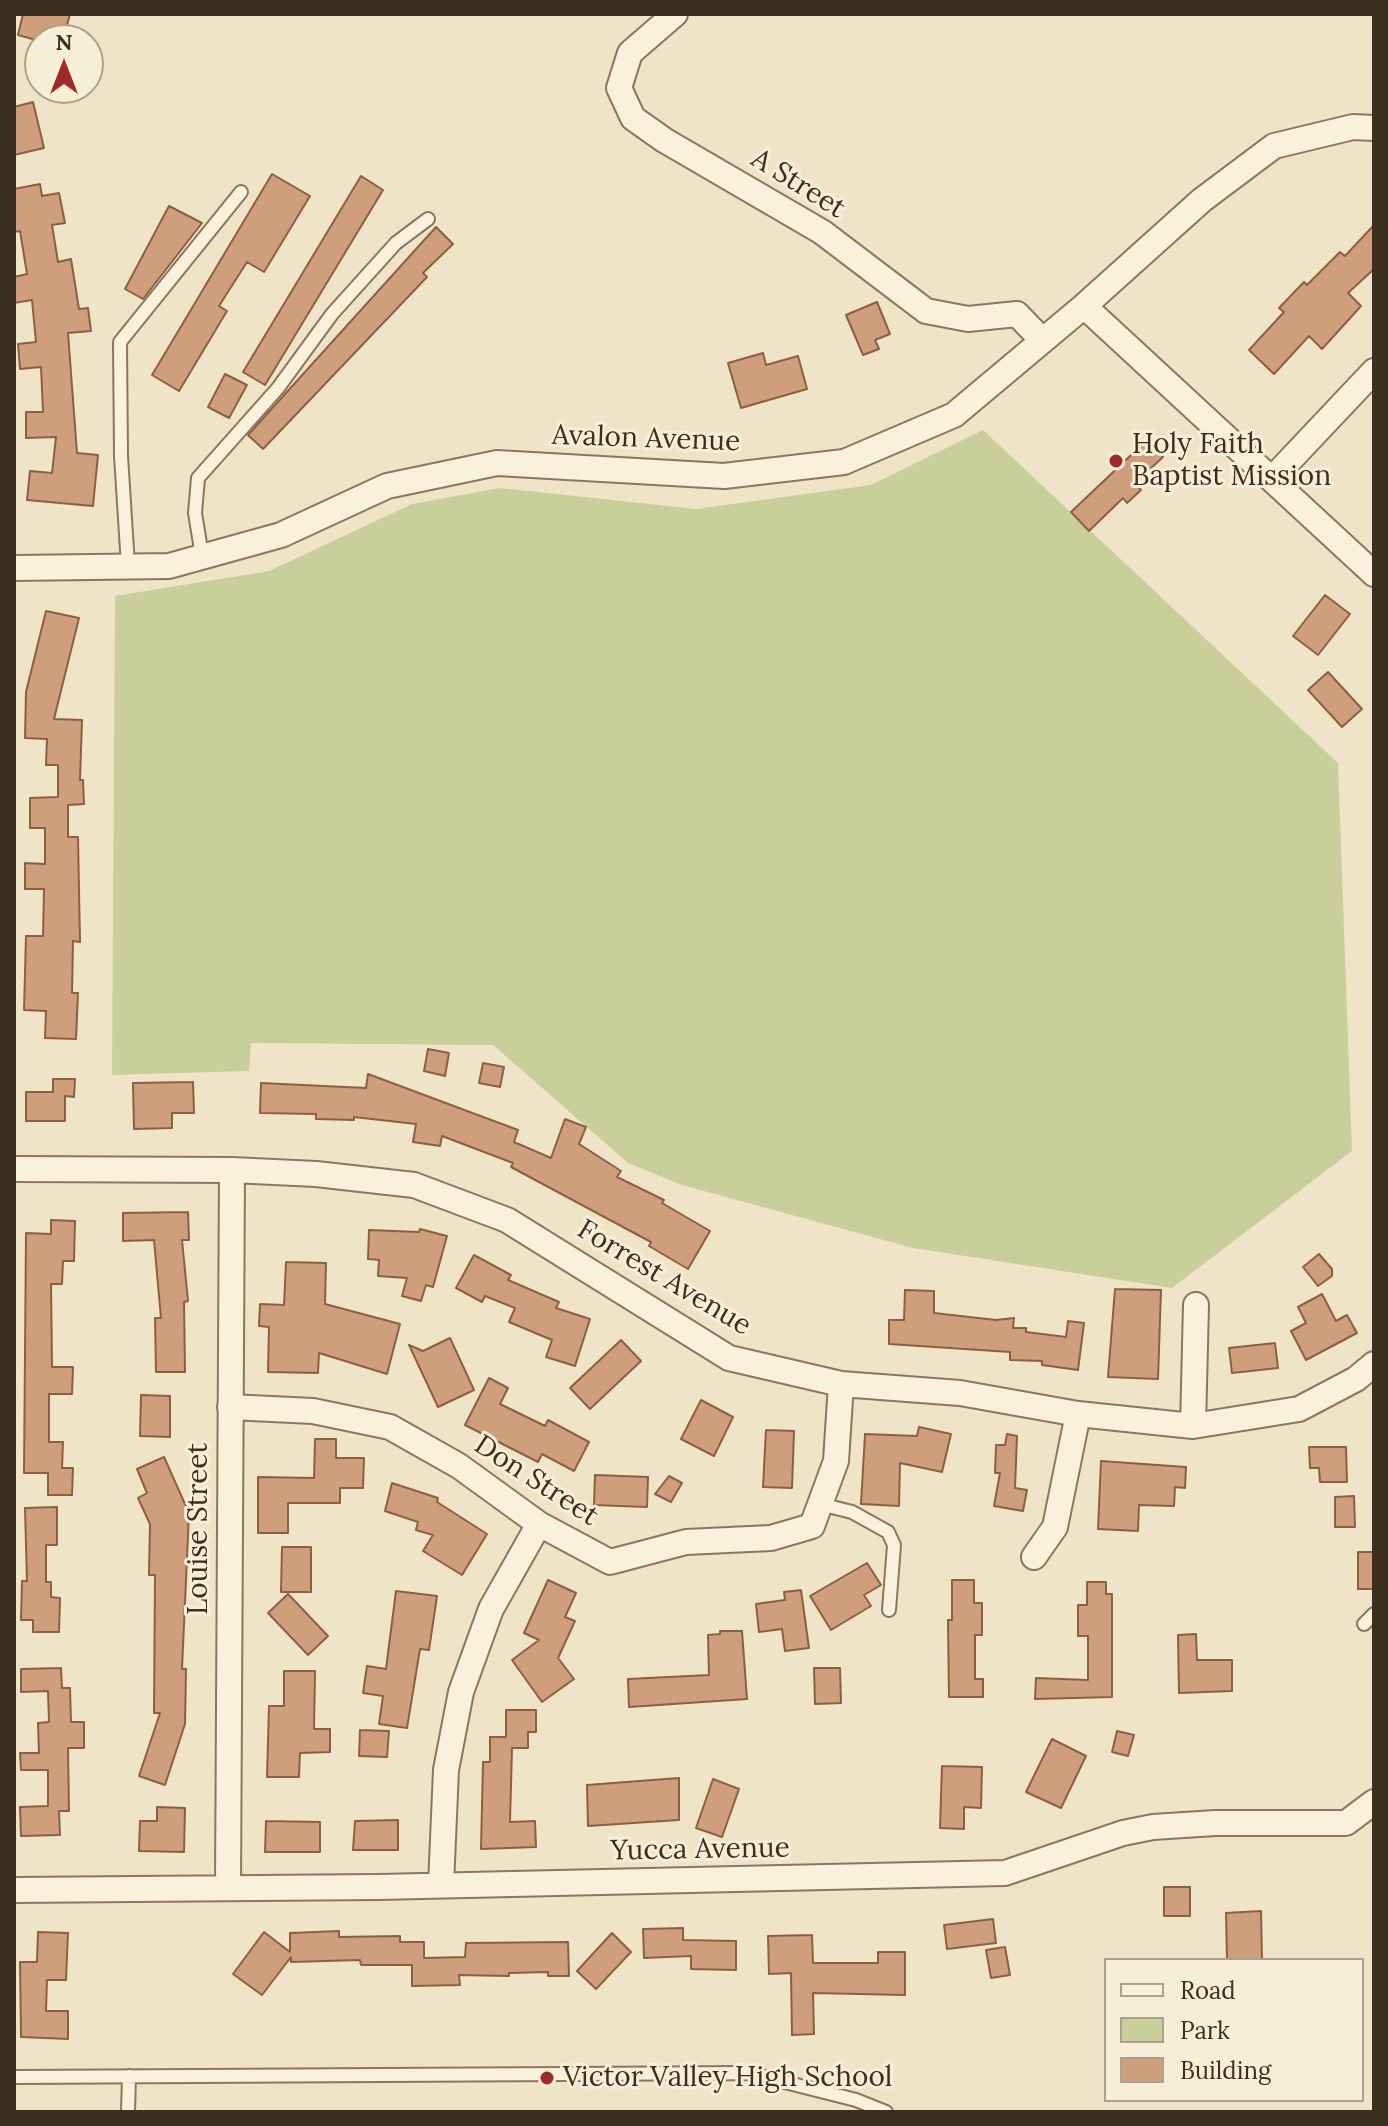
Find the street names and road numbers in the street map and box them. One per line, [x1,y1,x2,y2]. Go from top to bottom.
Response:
street label: A Street [745,142,851,226]
street label: Avalon Avenue [551,419,741,459]
street label: Forrest Avenue [571,1213,757,1343]
street label: Don Street [468,1429,604,1533]
street label: Louise Street [182,1443,216,1615]
street label: Yucca Avenue [610,1832,790,1868]

